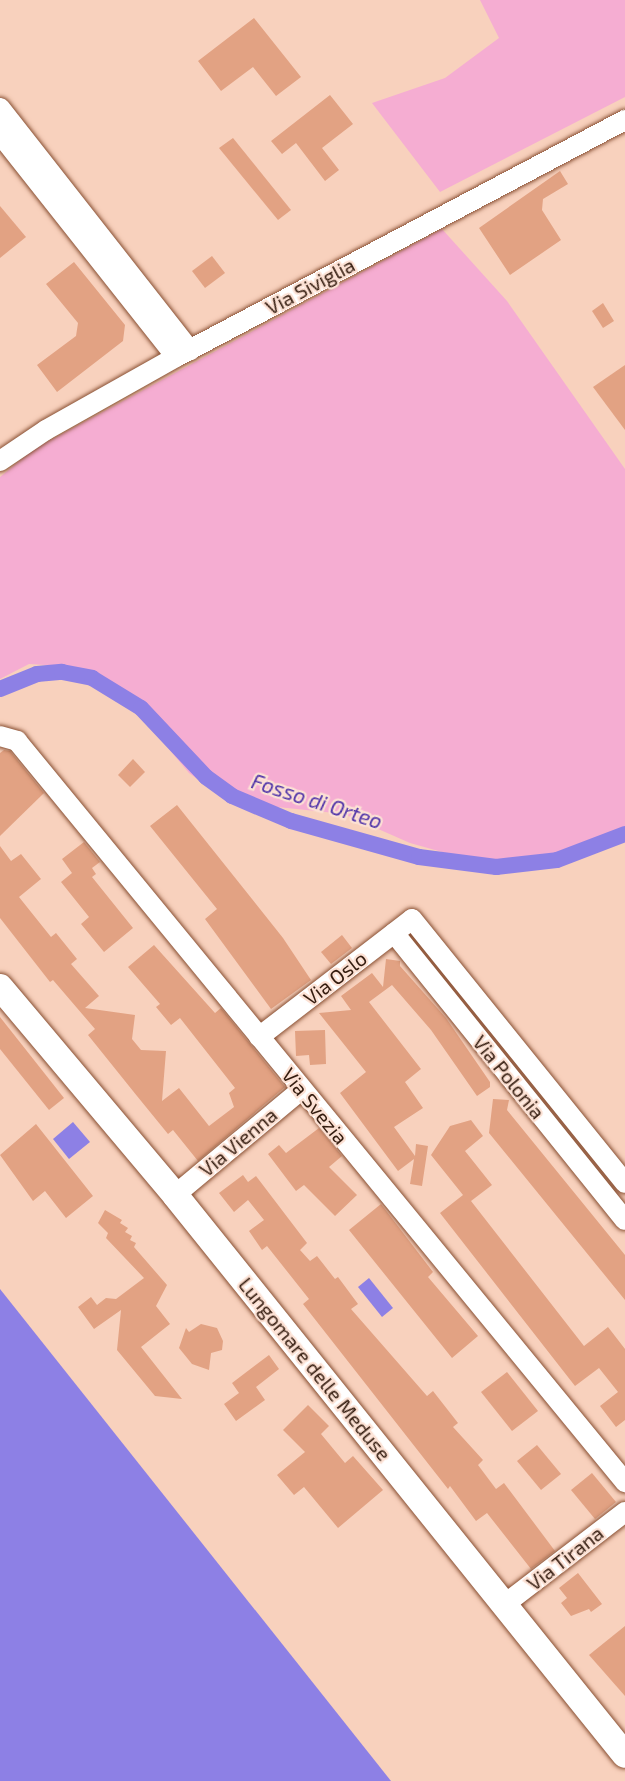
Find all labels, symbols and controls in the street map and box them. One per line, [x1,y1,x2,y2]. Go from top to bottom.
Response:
street label: Via Siviglia [261,253,359,319]
water label: Fosso di Orteo [249,768,385,834]
street label: Via Oslo [299,946,371,1010]
street label: Via Polonia [468,1030,550,1124]
street label: Via Svezia [277,1063,353,1149]
street label: Via Vienna [194,1102,282,1182]
street label: Lungomare delle Meduse [234,1273,396,1465]
street label: Via Tirana [522,1521,608,1595]

